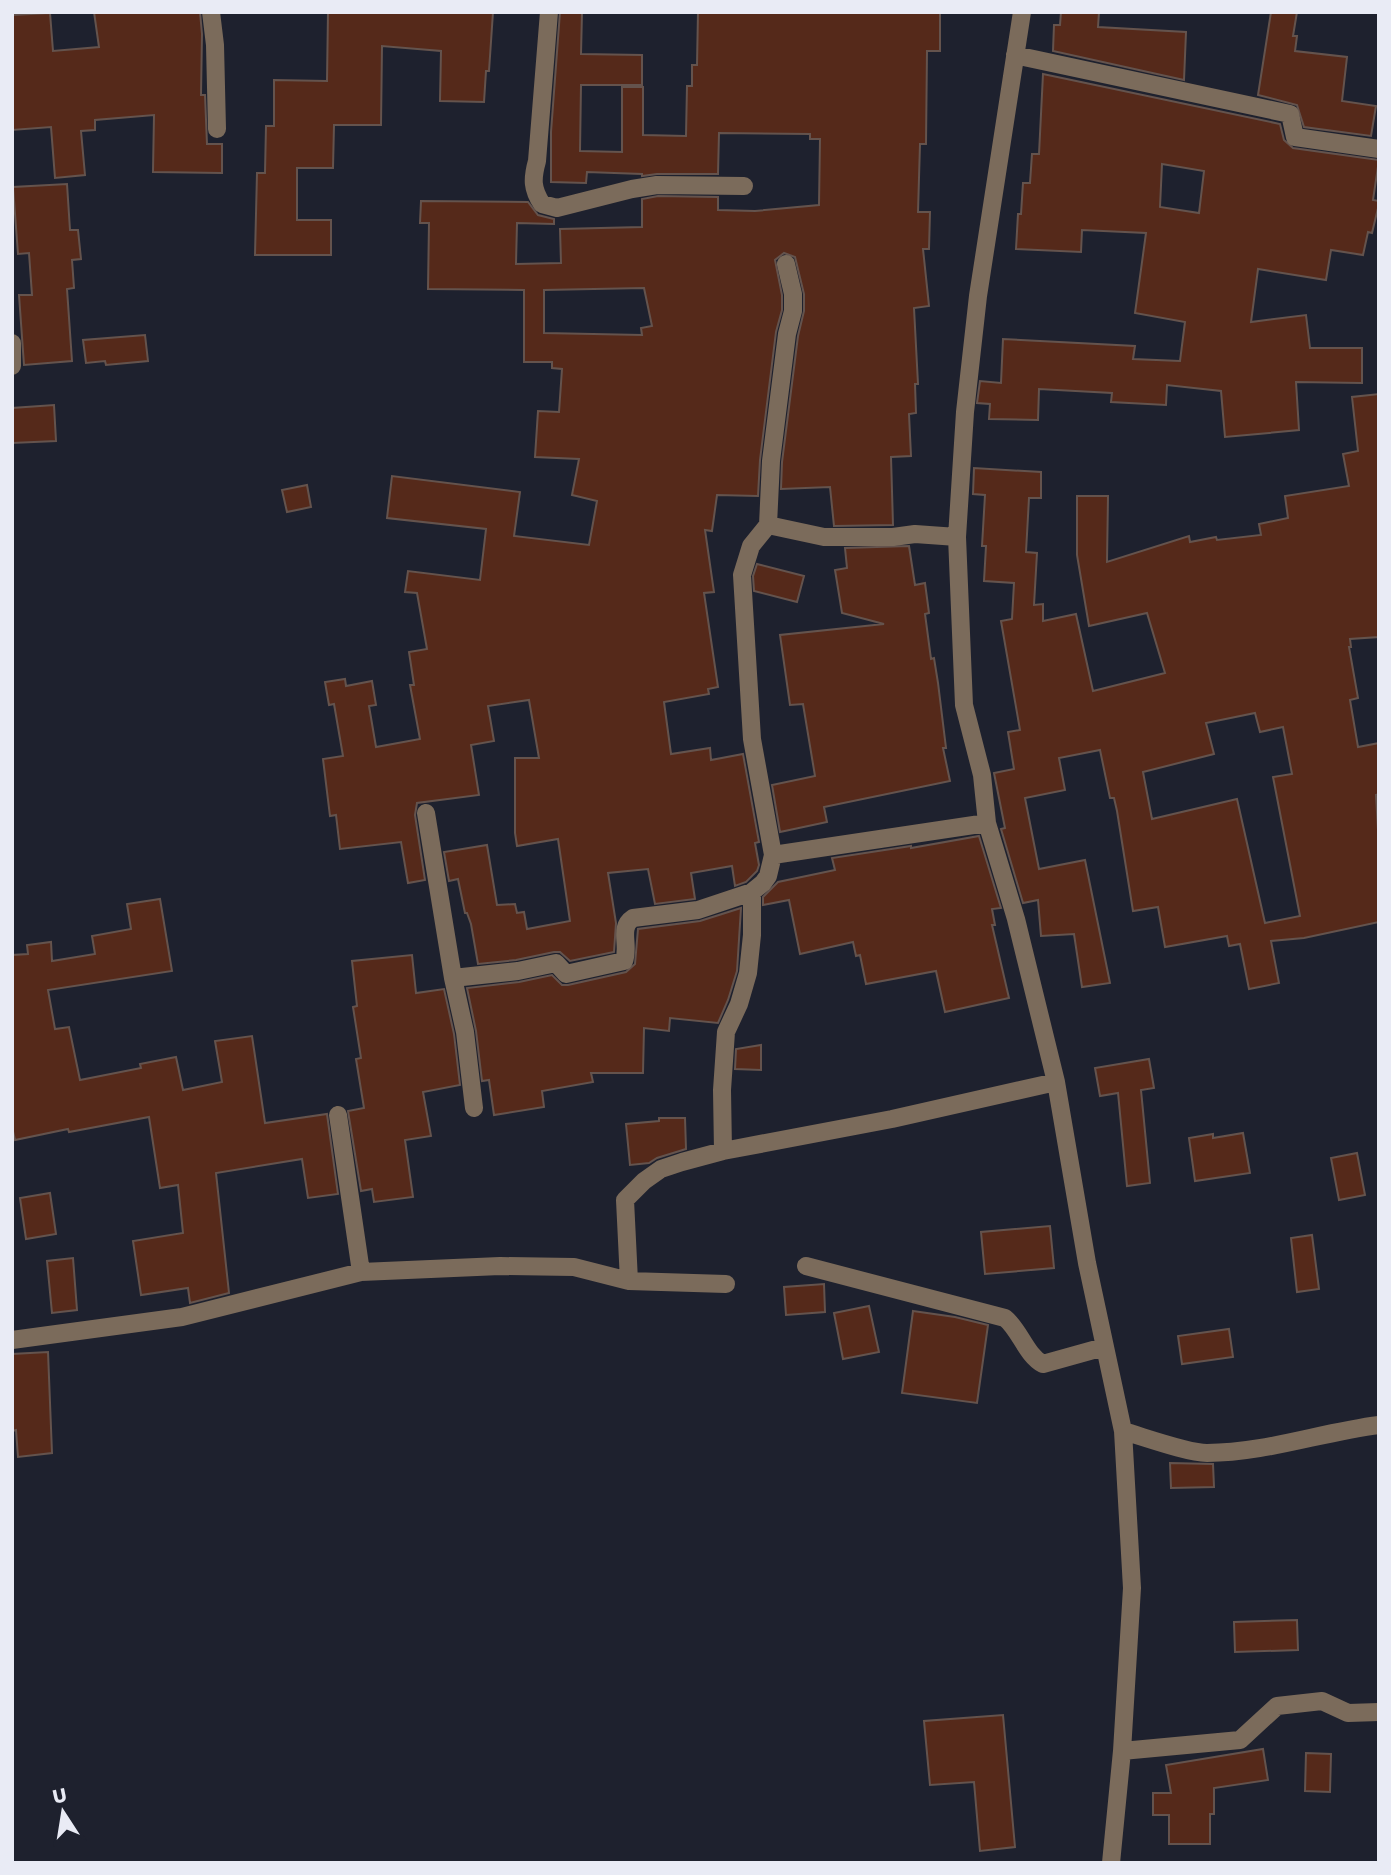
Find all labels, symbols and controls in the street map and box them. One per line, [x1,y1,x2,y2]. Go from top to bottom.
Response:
north arrow [28,1777,98,1847]
text: U [50,1782,69,1808]

